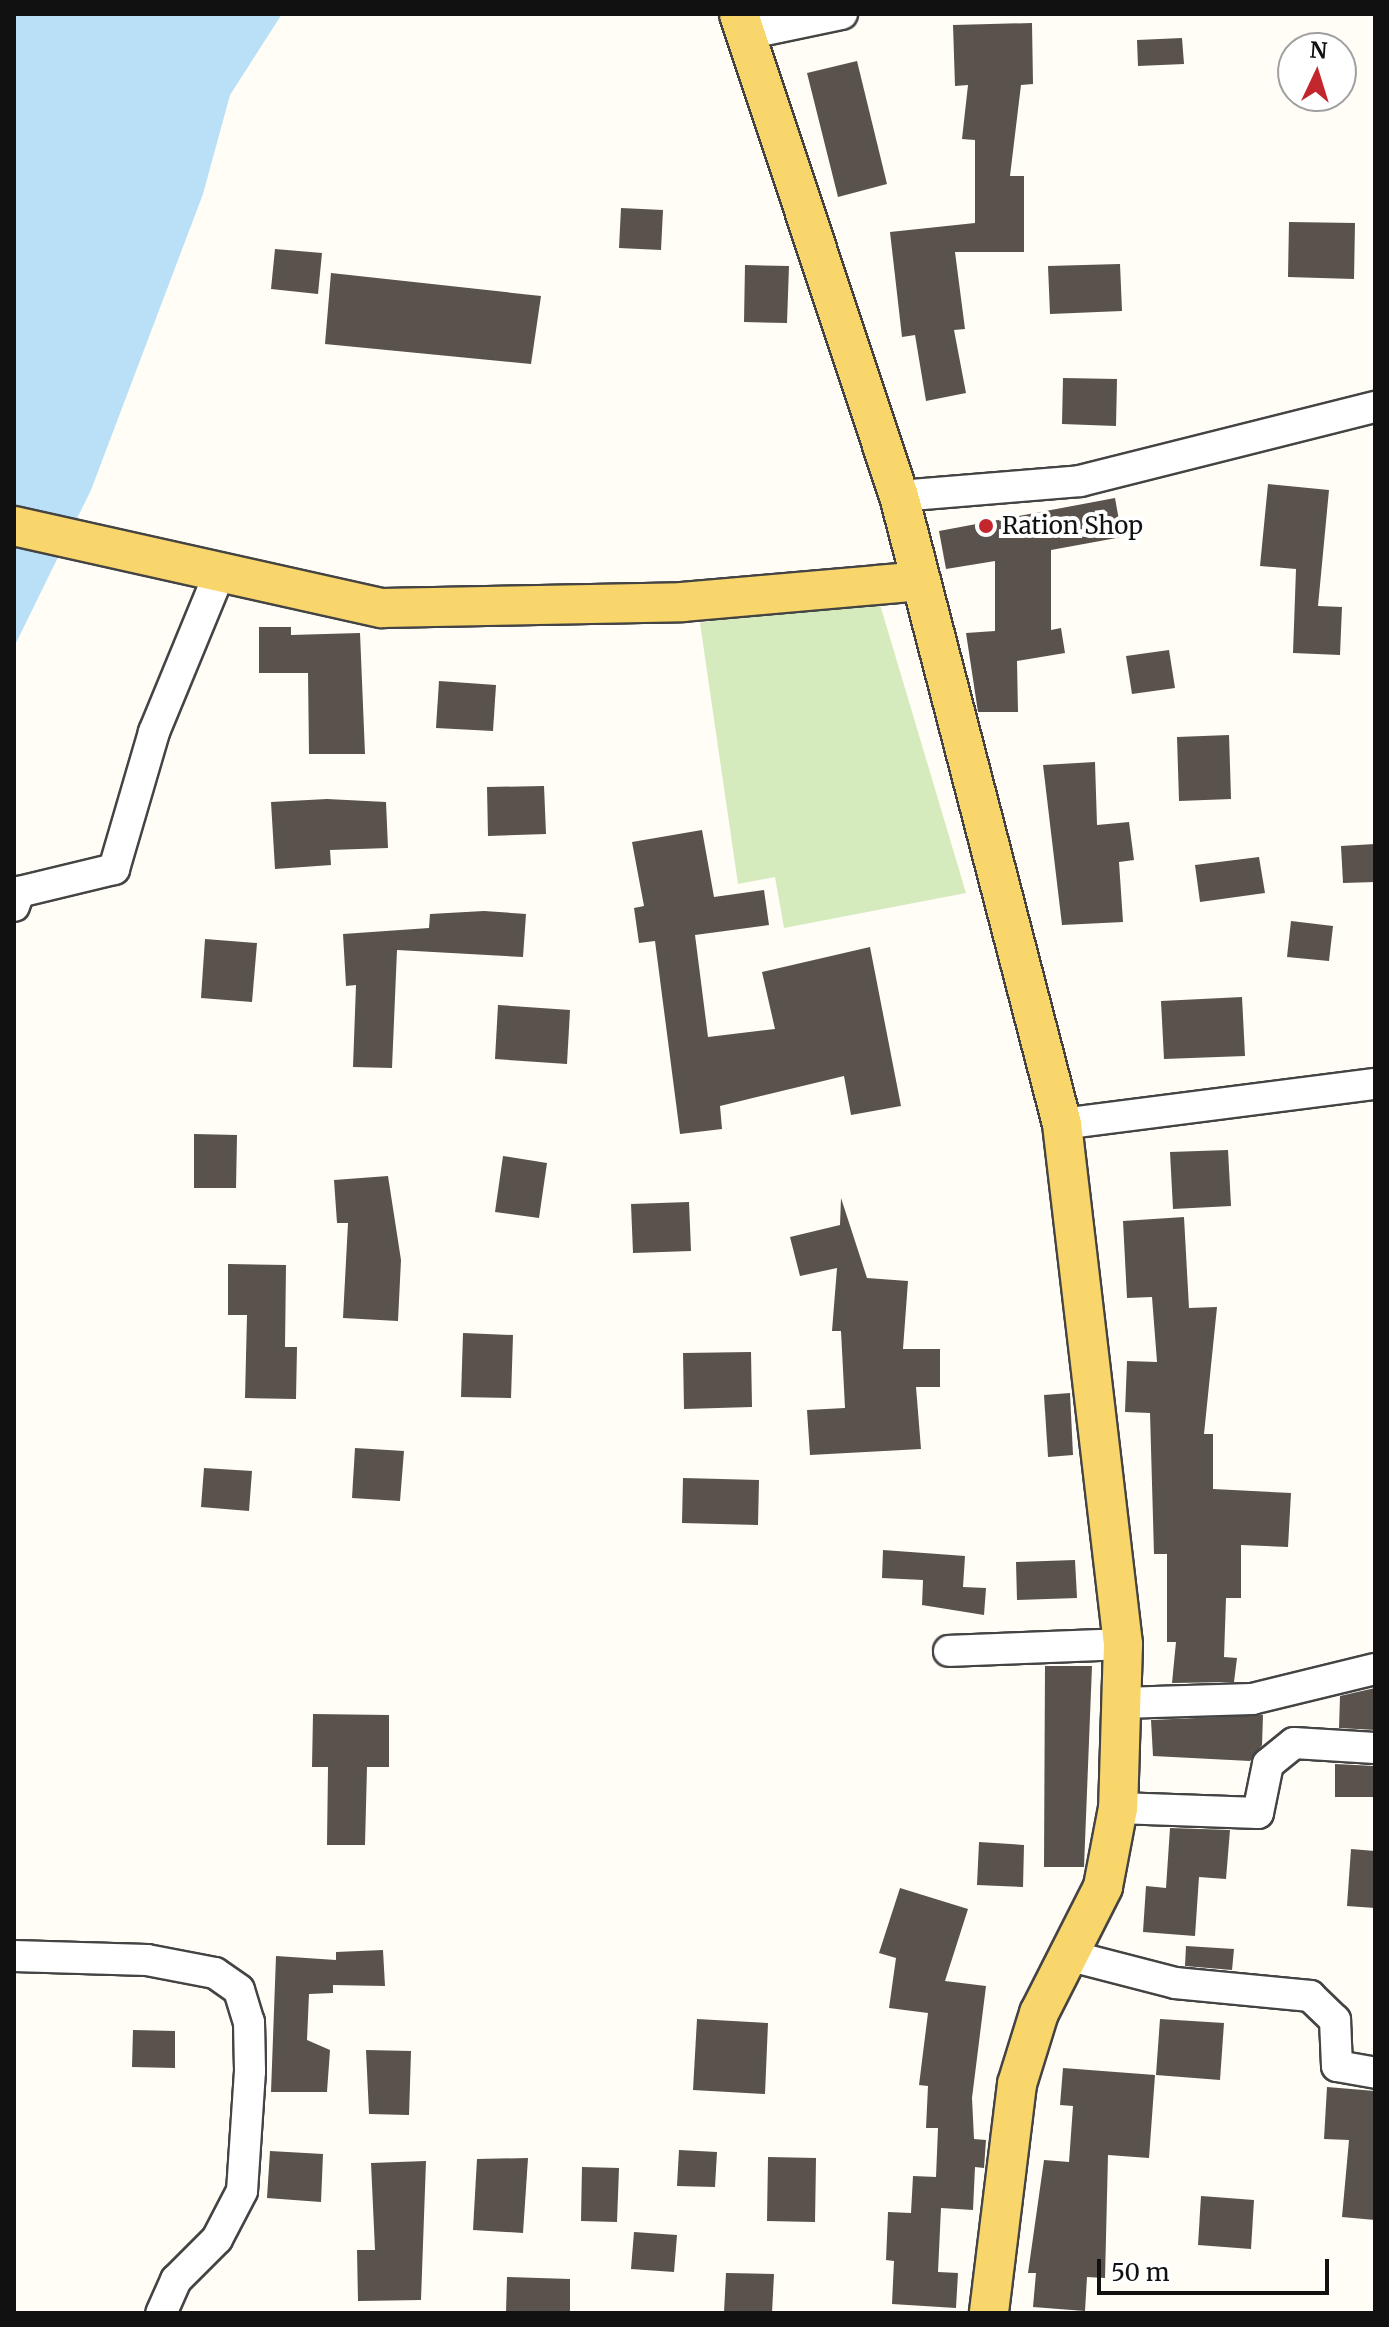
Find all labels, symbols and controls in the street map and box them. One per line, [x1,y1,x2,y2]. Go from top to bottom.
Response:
north arrow [1277,32,1357,112]
text: N [1309,35,1328,65]
place label: Ration Shop [1002,512,1143,540]
marker: Ration Shop [977,517,995,535]
scale bar [1101,2243,1333,2293]
text: 50 m [1111,2257,1170,2288]

